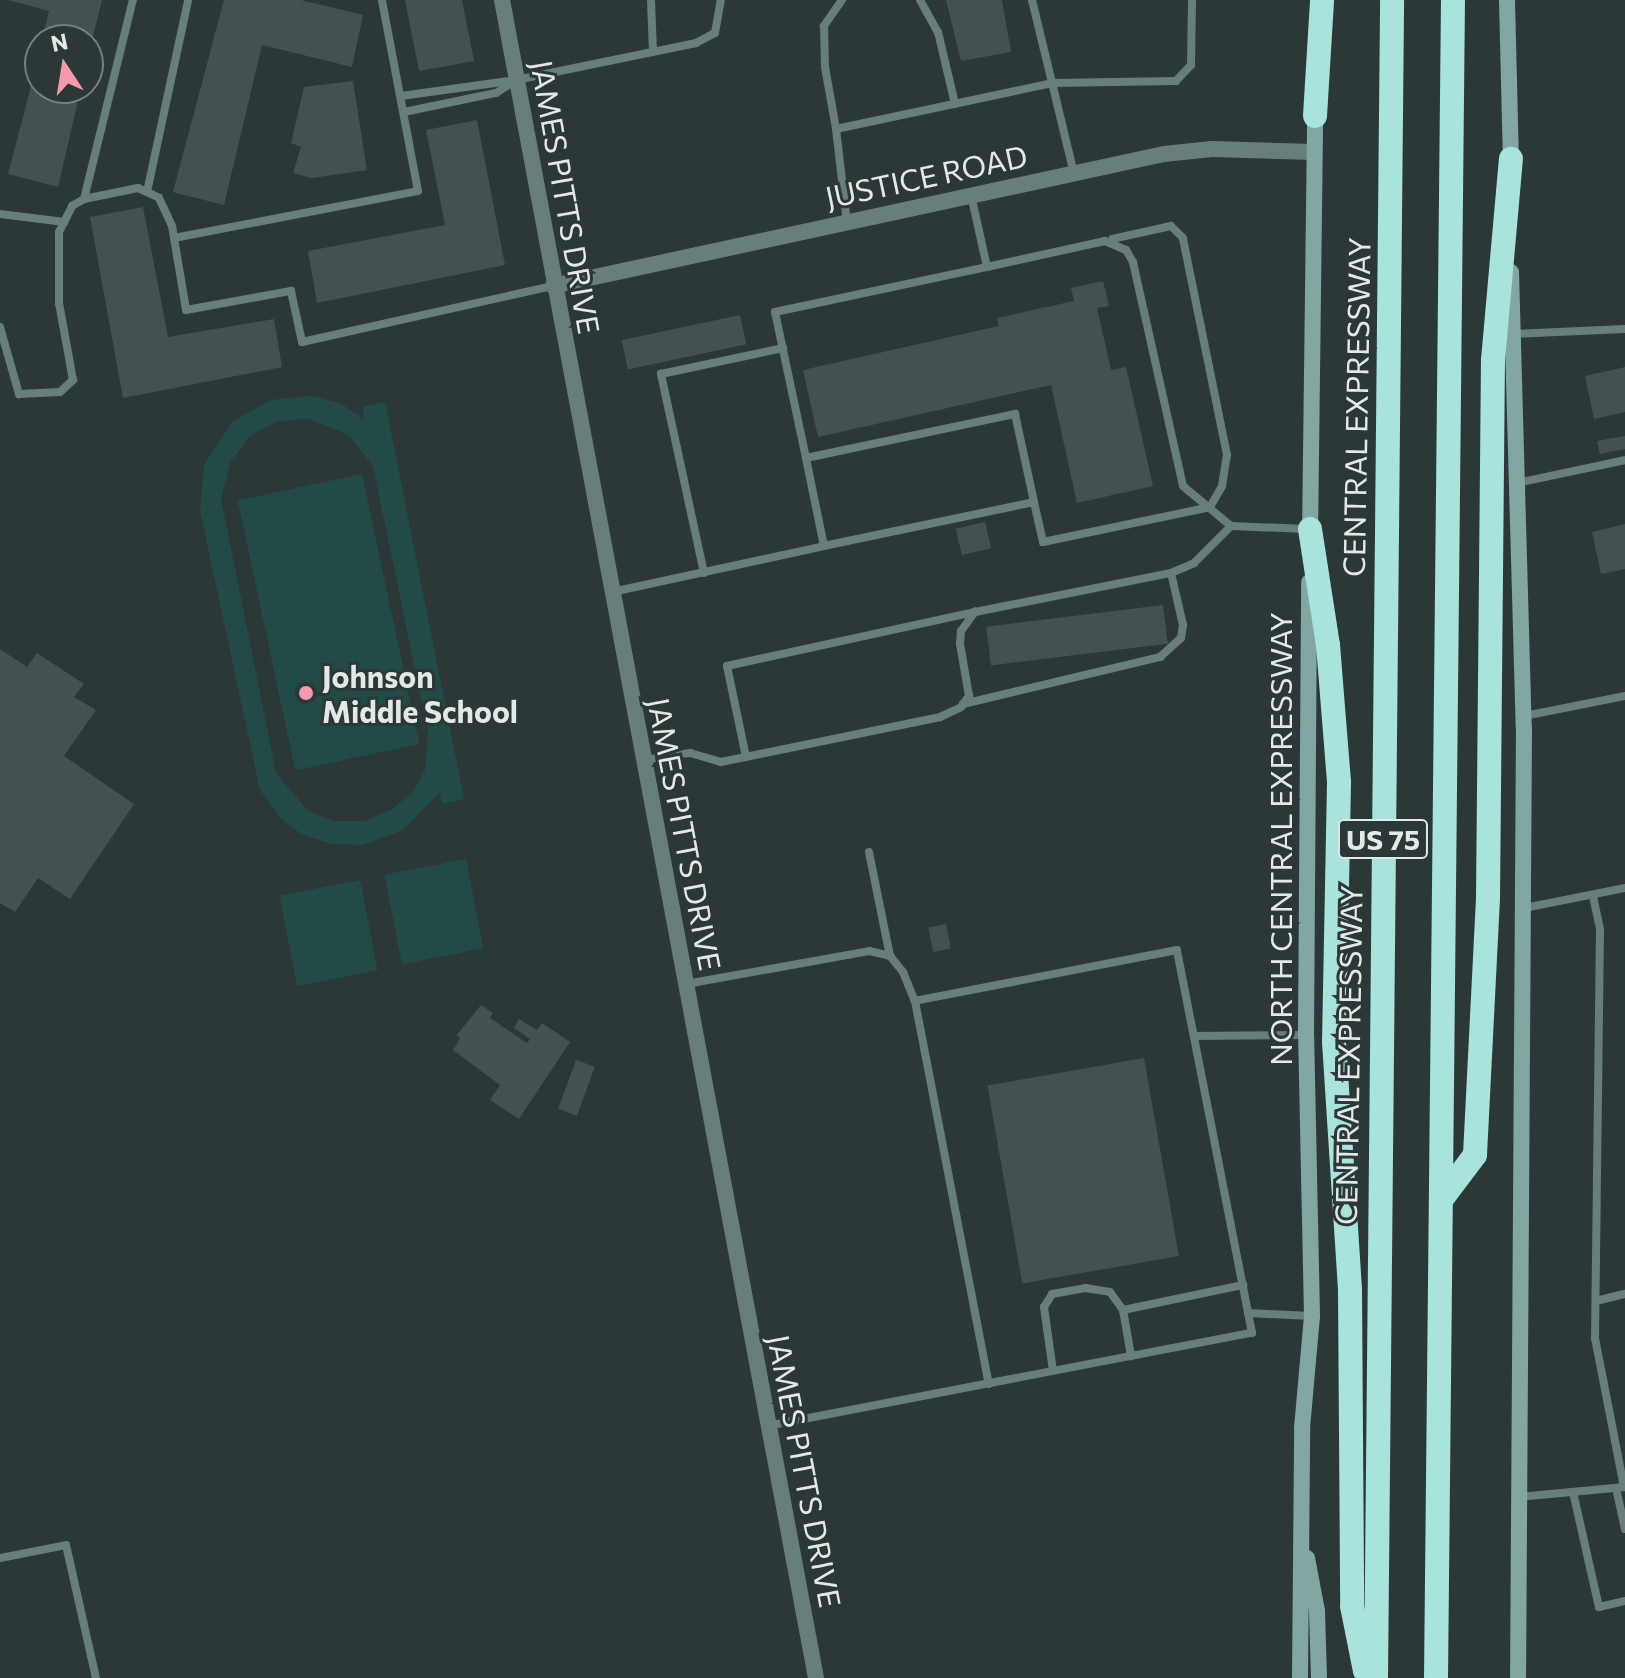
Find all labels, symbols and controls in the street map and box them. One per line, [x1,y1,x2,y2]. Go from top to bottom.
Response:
north arrow [24,24,104,104]
text: N [48,27,70,57]
street label: JAMES PITTS DRIVE [524,57,608,337]
street label: JUSTICE ROAD [822,137,1030,215]
street label: CENTRAL EXPRESSWAY [1335,237,1377,577]
street label: NORTH CENTRAL EXPRESSWAY [1262,612,1298,1066]
place label: Johnson Middle School [322,658,518,728]
marker: Johnson Middle School [297,684,315,702]
street label: JAMES PITTS DRIVE [641,694,729,974]
road number: US 75 [1337,815,1429,863]
street label: CENTRAL EXPRESSWAY [1327,885,1369,1225]
street label: JAMES PITTS DRIVE [761,1331,849,1611]

